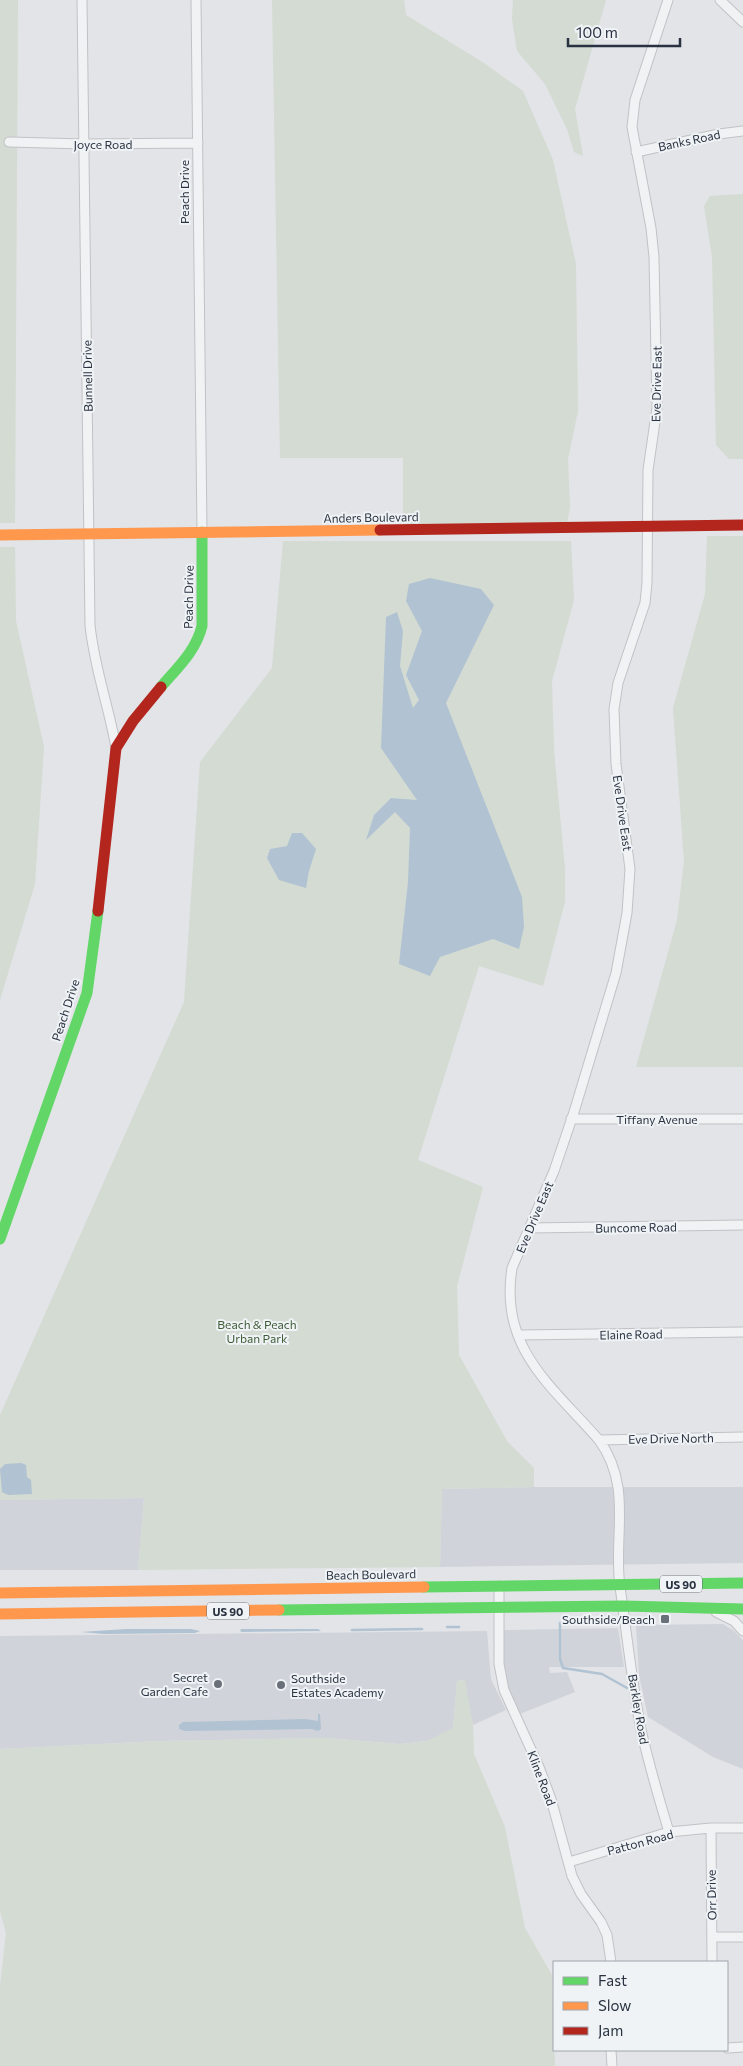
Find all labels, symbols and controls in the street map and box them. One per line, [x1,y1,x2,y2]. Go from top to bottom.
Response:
scale bar [568,15,680,47]
text: 100 m [576,23,618,41]
street label: Banks Road [657,127,721,153]
street label: Joyce Road [73,137,133,152]
street label: Peach Drive [177,160,191,224]
street label: Bunnell Drive [79,340,95,412]
street label: Eve Drive East [648,346,664,422]
street label: Anders Boulevard [323,509,419,525]
street label: Peach Drive [180,565,196,629]
street label: Eve Drive East [611,774,635,852]
street label: Peach Drive [48,977,82,1043]
street label: Tiffany Avenue [616,1112,698,1126]
street label: Eve Drive East [513,1179,555,1255]
street label: Buncome Road [595,1219,677,1235]
park label: Beach & Peach Urban Park [217,1317,297,1345]
street label: Elaine Road [599,1326,663,1342]
street label: Eve Drive North [628,1430,714,1446]
street label: Beach Boulevard [326,1566,416,1582]
road number: US 90 [660,1576,702,1592]
road number: US 90 [207,1602,249,1620]
place label: Southside/Beach [562,1612,655,1626]
marker: Southside/Beach [659,1613,671,1625]
place label: Secret Garden Cafe [141,1670,208,1698]
place label: Southside Estates Academy [291,1671,384,1699]
street label: Barkley Road [626,1673,652,1745]
marker: Secret Garden Cafe [212,1678,224,1690]
marker: Southside Estates Academy [275,1679,287,1691]
street label: Kline Road [525,1749,559,1808]
street label: Patton Road [605,1826,675,1858]
street label: Orr Drive [704,1870,718,1920]
legend [553,1961,728,2051]
text: Fast [598,1971,627,1989]
text: Slow [598,1996,631,2014]
text: Jam [598,2021,623,2039]

